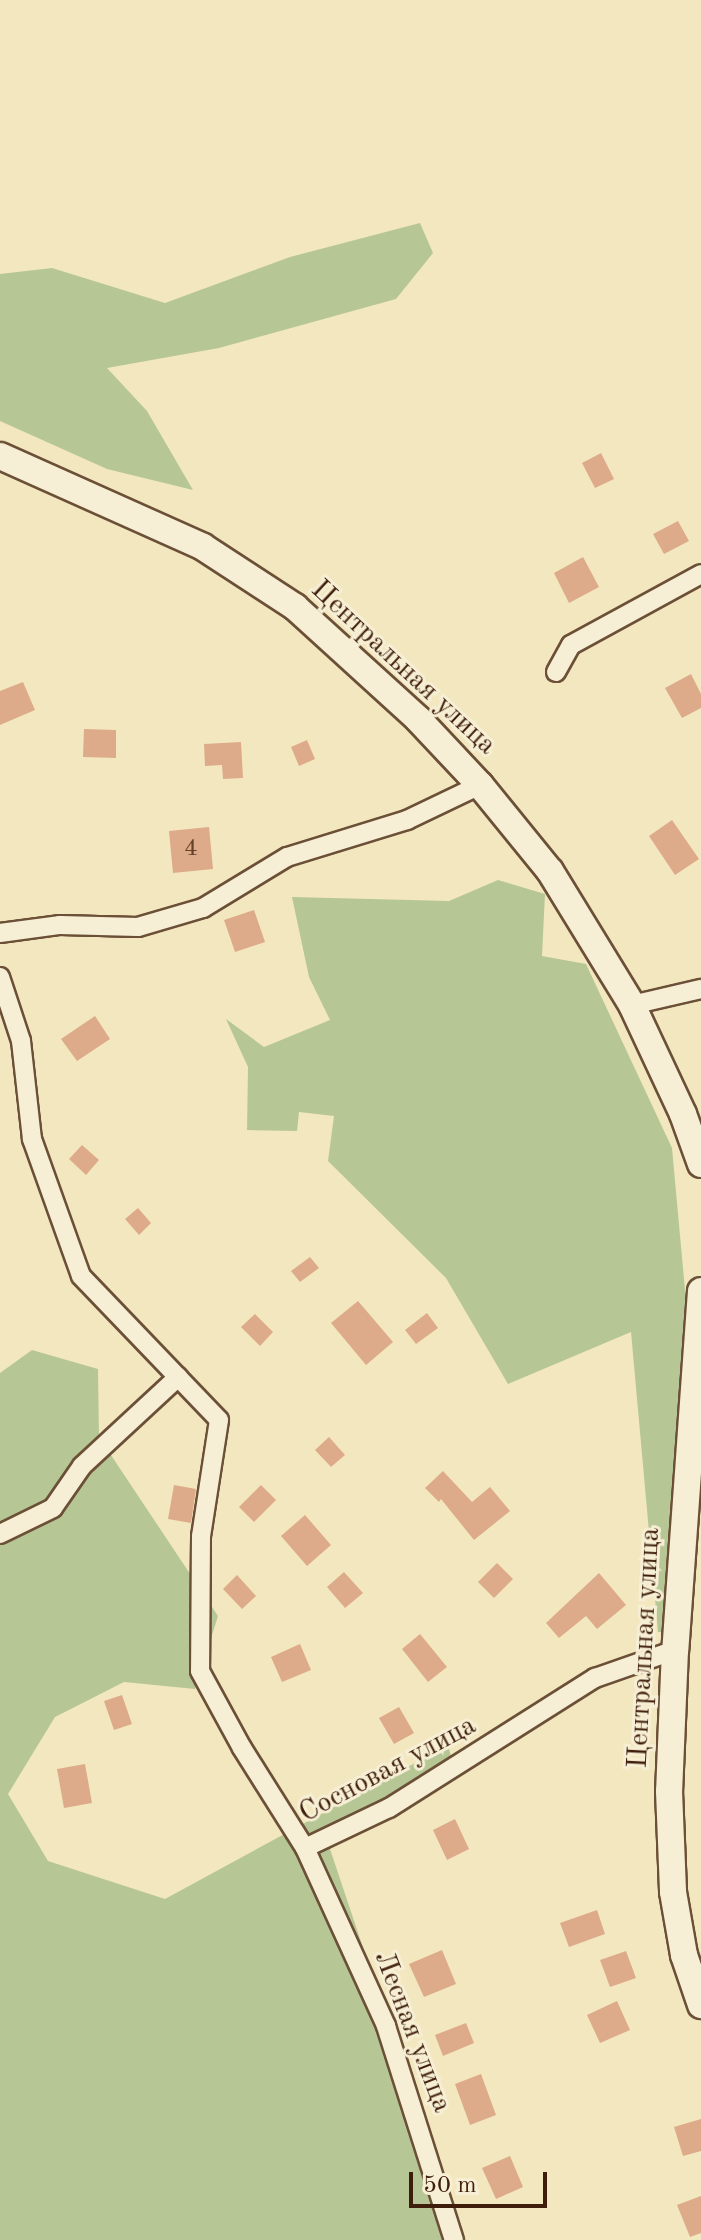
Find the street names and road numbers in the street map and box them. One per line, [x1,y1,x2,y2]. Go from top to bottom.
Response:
street label: Центральная улица [303,574,503,762]
street label: Центральная улица [622,1527,668,1769]
street label: Сосновая улица [294,1709,482,1831]
street label: Лесная улица [366,1947,458,2117]

